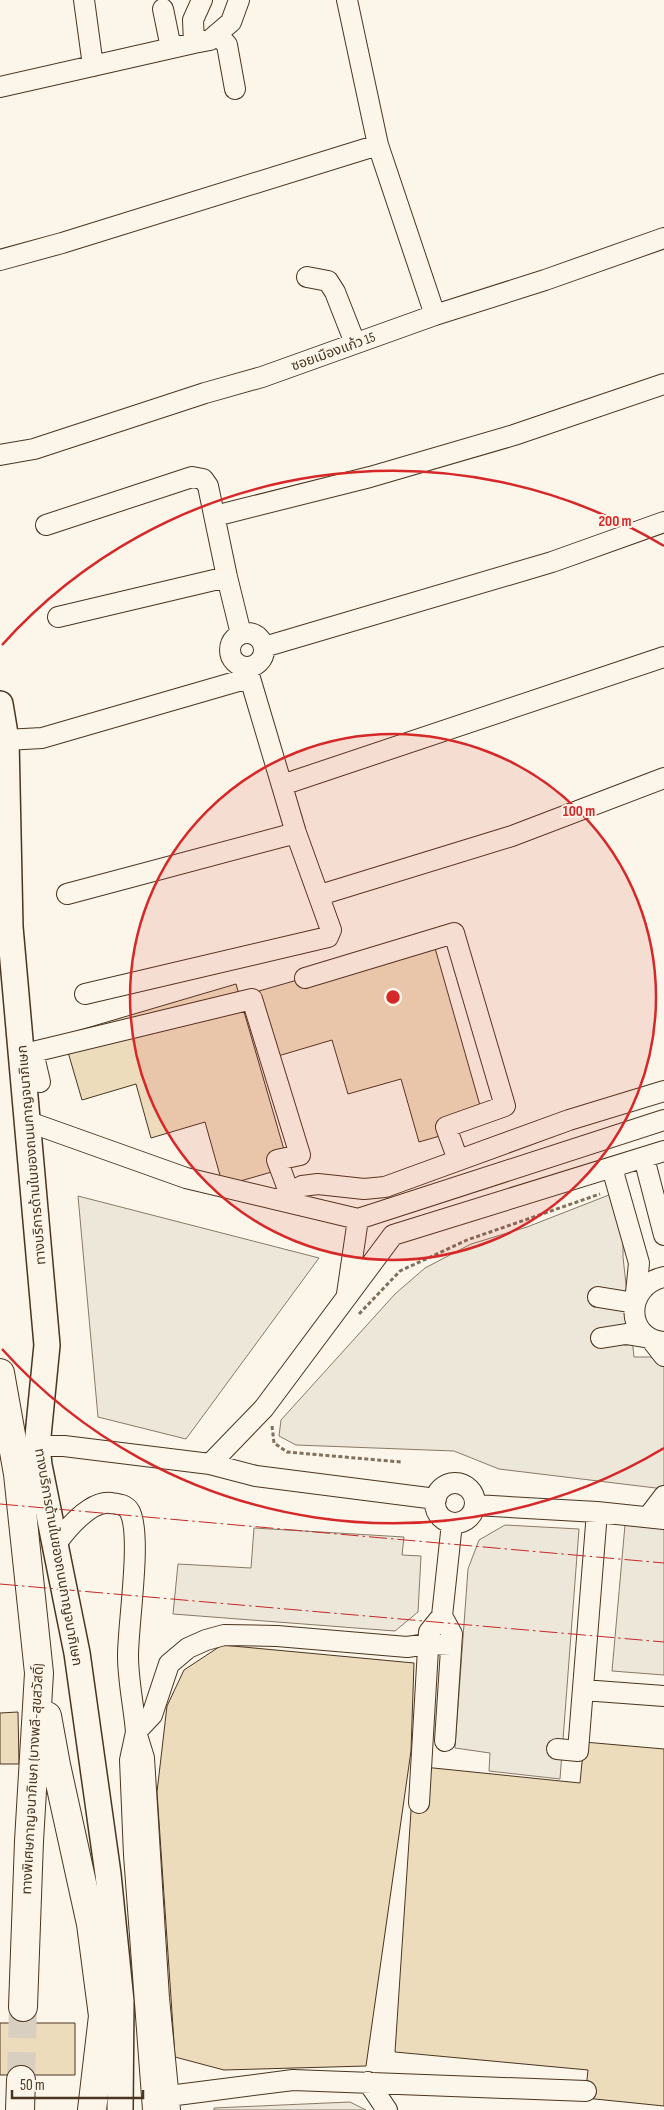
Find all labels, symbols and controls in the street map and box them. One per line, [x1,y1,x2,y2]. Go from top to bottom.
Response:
street label: ซอยเมืองแก้ว 15 [289,328,378,375]
text: 200 m [598,512,632,531]
text: 100 m [563,802,595,821]
centre of rings [384,988,402,1006]
street label: ทางบริการด้านในของถนนกาญจนาภิเษก [13,1044,50,1266]
street label: ทางบริการด้านในของถนนกาญจนาภิเษก [31,1447,86,1667]
street label: ทางพิเศษกาญจนาภิเษก (บางพลี-สุขสวัสดิ์) [18,1663,47,1895]
scale bar [12,2068,144,2100]
text: 50 m [20,2076,45,2095]

